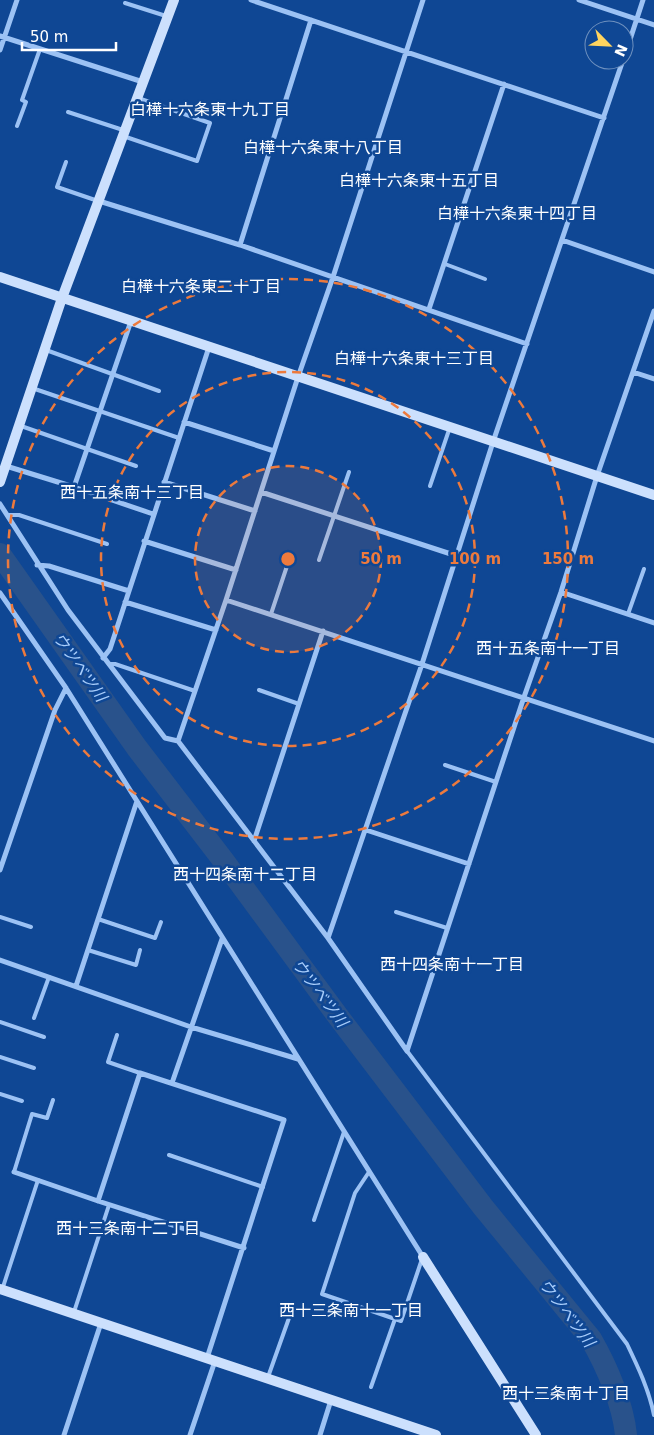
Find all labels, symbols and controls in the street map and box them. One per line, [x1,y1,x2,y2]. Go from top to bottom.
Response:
scale bar [22,20,116,52]
north arrow [584,20,634,70]
text: 50 m [30,28,68,46]
text: N [611,42,631,59]
district label: 白樺十六条東十九丁目 [130,100,290,119]
district label: 白樺十六条東十八丁目 [243,138,403,157]
district label: 白樺十六条東十五丁目 [339,171,499,190]
district label: 白樺十六条東十四丁目 [437,204,597,223]
district label: 白樺十六条東二十丁目 [121,277,281,296]
district label: 白樺十六条東十三丁目 [334,349,494,368]
district label: 西十五条南十三丁目 [60,483,204,502]
centre of rings [279,550,297,568]
text: 50 m [360,550,402,568]
text: 100 m [449,550,501,568]
text: 150 m [542,550,594,568]
water label: ウツベツ川 [49,629,112,707]
district label: 西十五条南十一丁目 [476,639,620,658]
district label: 西十四条南十二丁目 [173,865,317,884]
water label: ウツベツ川 [288,955,353,1032]
district label: 西十四条南十一丁目 [380,955,524,974]
district label: 西十三条南十二丁目 [56,1219,200,1238]
water label: ウツベツ川 [535,1275,600,1352]
district label: 西十三条南十一丁目 [279,1301,423,1320]
district label: 西十三条南十丁目 [502,1384,630,1403]

